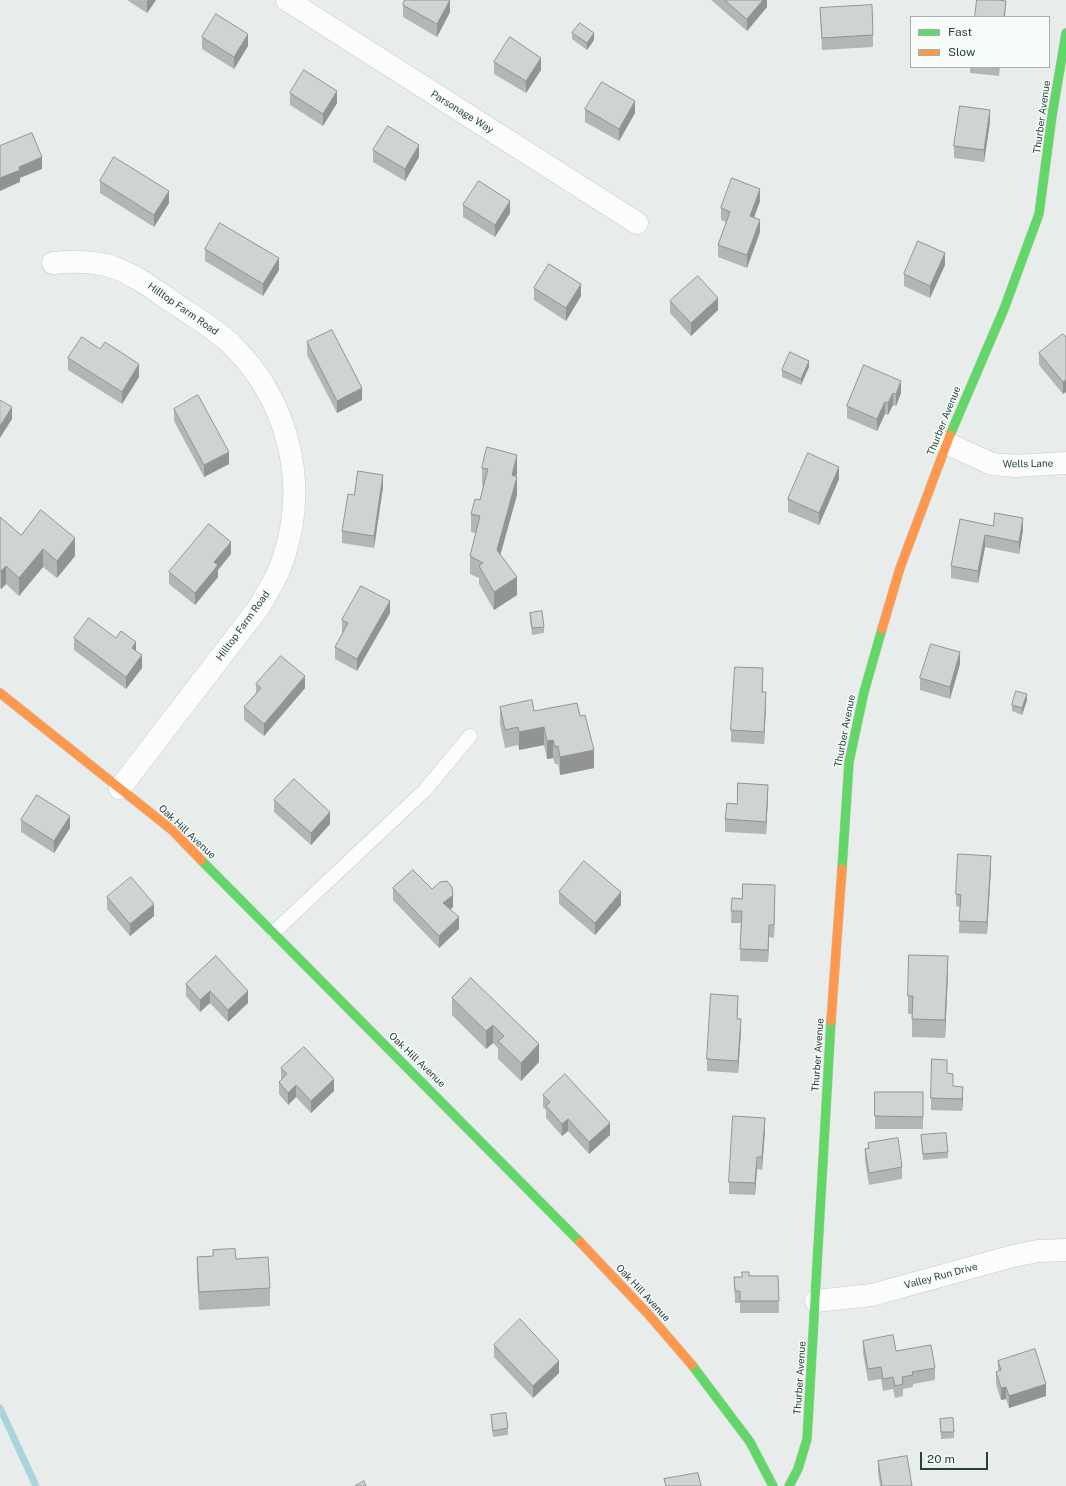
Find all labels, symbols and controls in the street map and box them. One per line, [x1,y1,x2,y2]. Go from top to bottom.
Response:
legend [910,16,1050,68]
text: Fast [948,25,972,39]
text: Slow [948,45,975,59]
street label: Thurber Avenue [1031,80,1053,154]
street label: Parsonage Way [428,88,496,136]
street label: Hilltop Farm Road [145,280,221,338]
street label: Thurber Avenue [925,385,963,457]
street label: Wells Lane [1003,458,1053,470]
street label: Hilltop Farm Road [214,589,272,663]
street label: Thurber Avenue [832,694,858,768]
street label: Oak Hill Avenue [156,802,218,862]
street label: Thurber Avenue [809,1018,827,1092]
street label: Oak Hill Avenue [386,1030,448,1090]
street label: Valley Run Drive [903,1260,979,1292]
street label: Oak Hill Avenue [613,1262,673,1324]
street label: Thurber Avenue [791,1341,809,1415]
scale bar [922,1444,990,1470]
text: 20 m [927,1452,955,1466]

